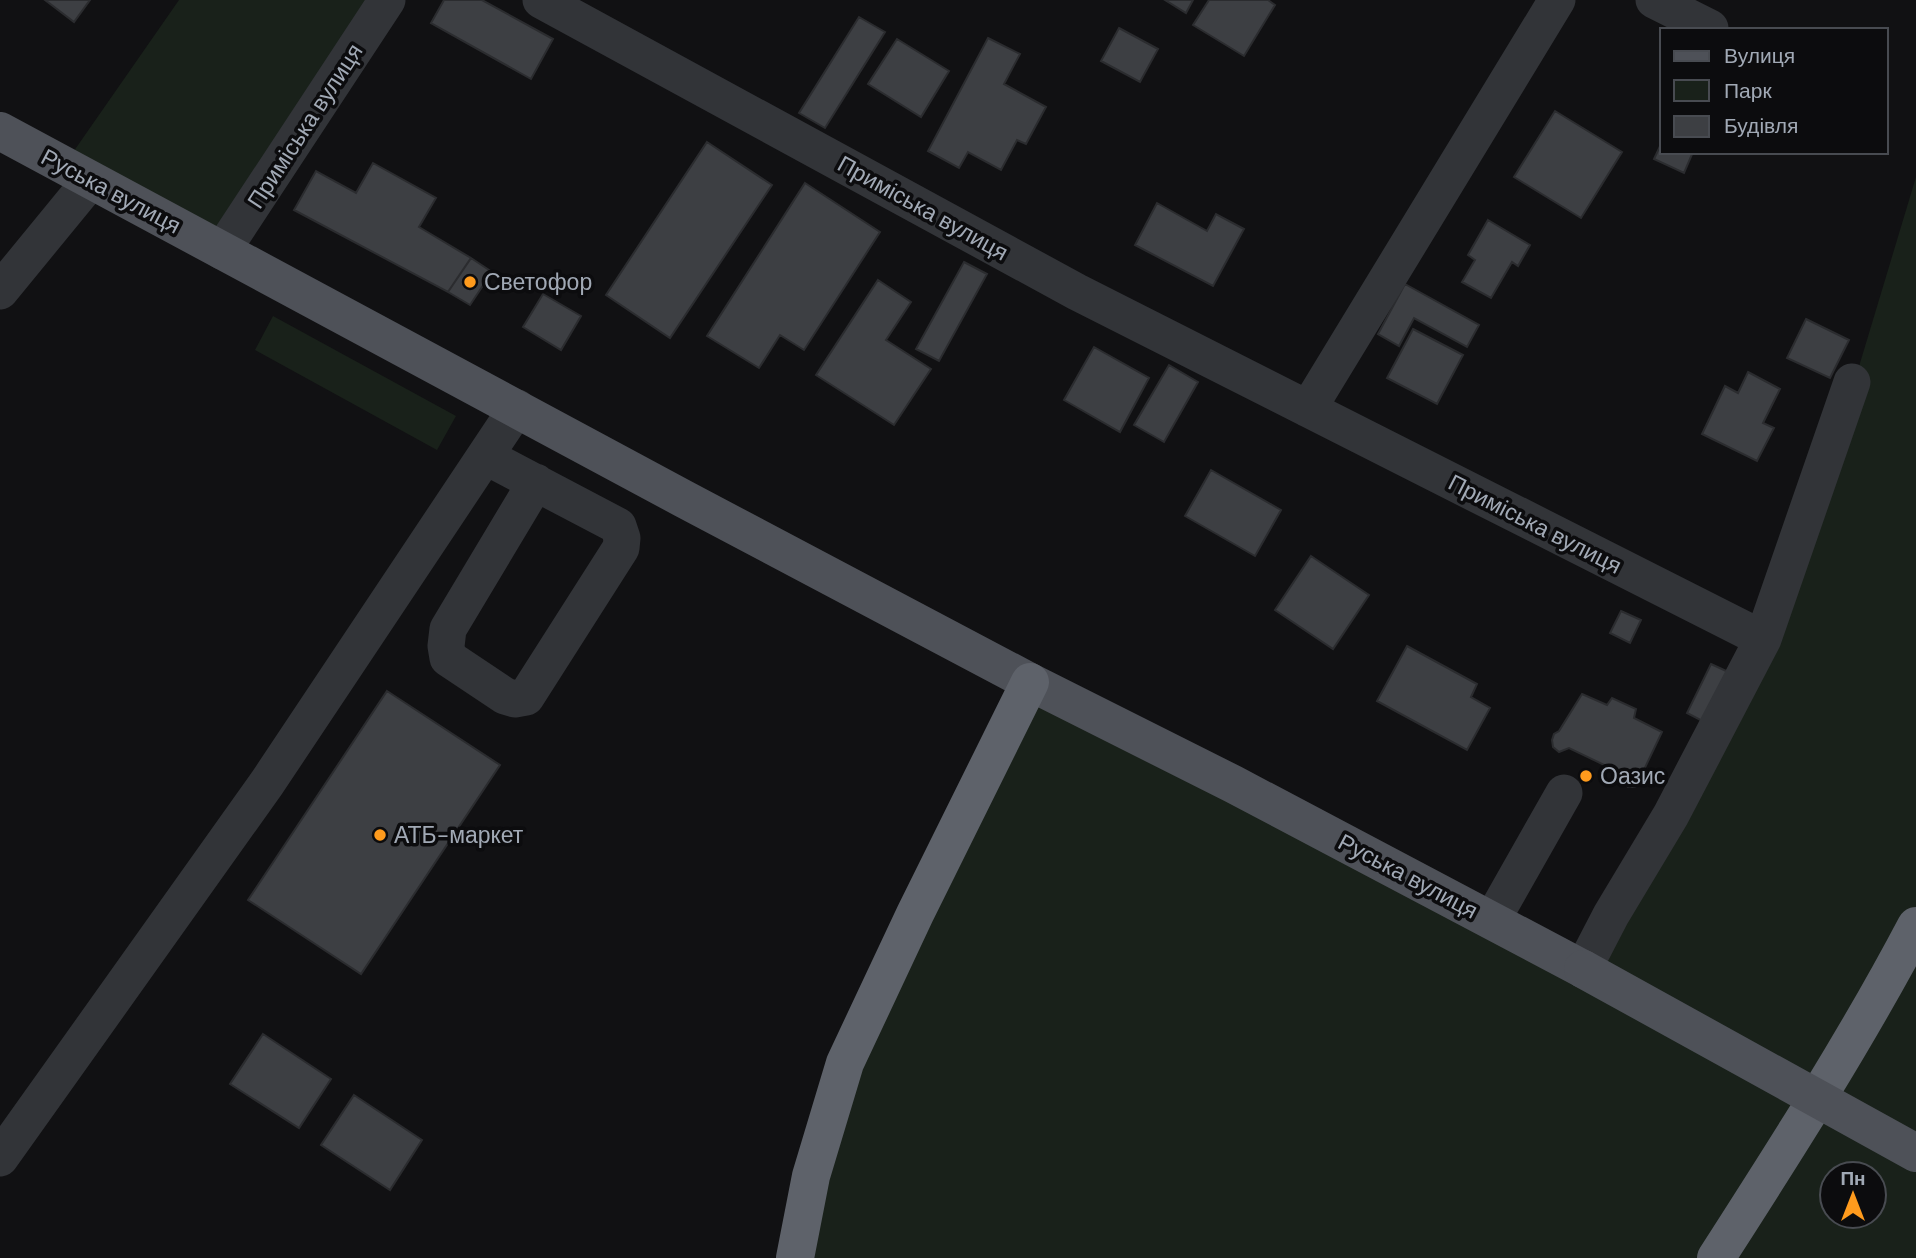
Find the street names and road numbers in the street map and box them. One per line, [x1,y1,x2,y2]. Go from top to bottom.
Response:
street label: Приміська вулиця [240,38,370,214]
street label: Руська вулиця [36,142,186,240]
street label: Приміська вулиця [832,149,1014,267]
street label: Приміська вулиця [1443,467,1627,581]
street label: Руська вулиця [1333,827,1483,925]

